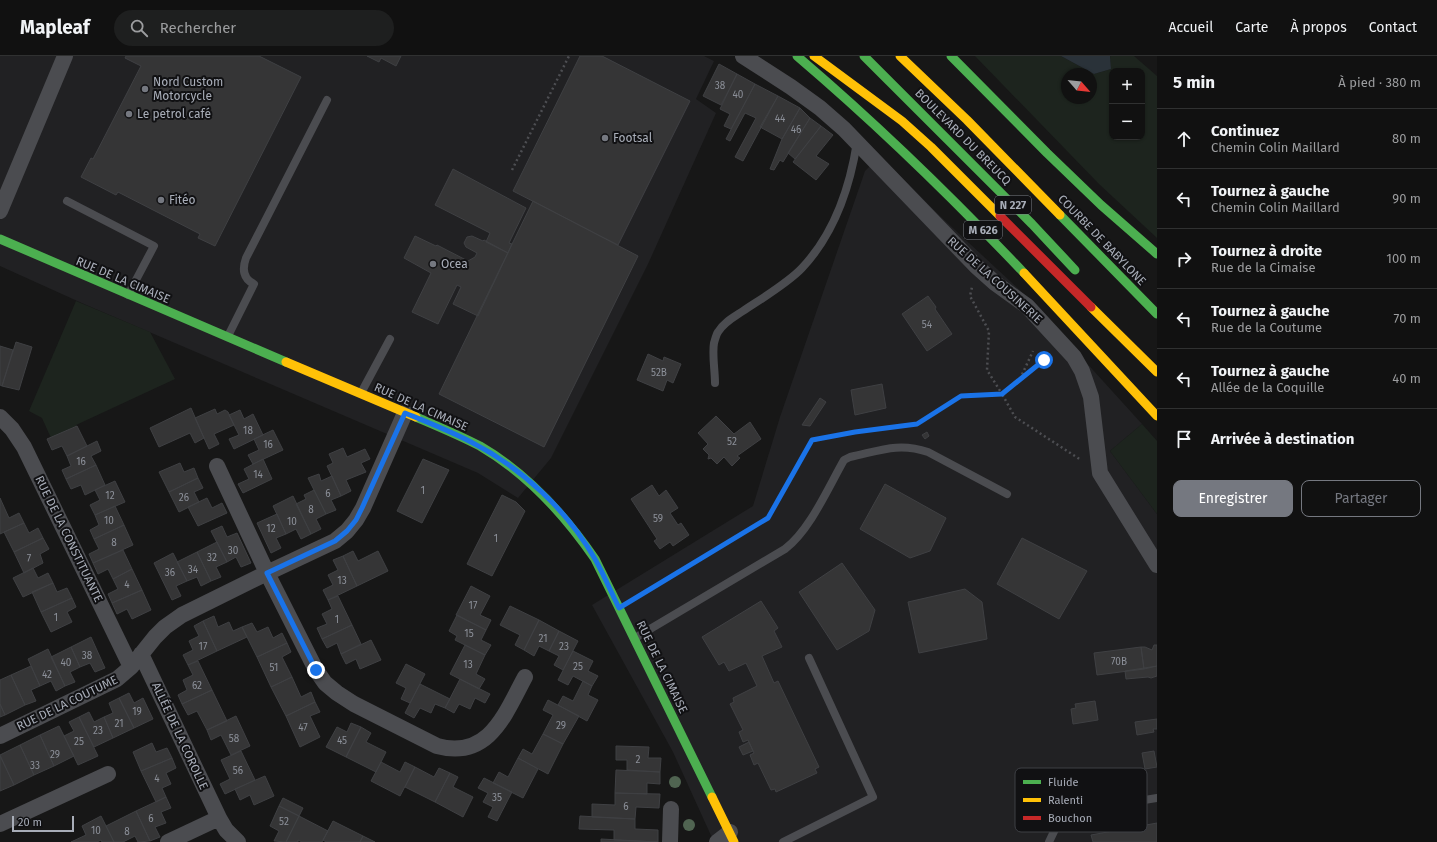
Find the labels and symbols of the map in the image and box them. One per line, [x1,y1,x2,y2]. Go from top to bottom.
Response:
north arrow [1061,68,1097,104]
place label: Nord Custom Motorcycle [153,75,223,103]
house number: 38 [715,80,726,92]
marker: Nord Custom Motorcycle [140,84,150,94]
street label: BOULEVARD DU BREUCQ [912,86,1014,188]
house number: 40 [733,89,744,101]
place label: Le petrol café [137,107,211,121]
marker: Le petrol café [124,109,134,119]
house number: 44 [775,113,786,125]
house number: 46 [791,124,801,136]
place label: Footsal [613,131,653,145]
marker: Footsal [600,133,610,143]
street label: COURBE DE BABYLONE [1055,192,1149,288]
place label: Fitéo [169,193,196,207]
marker: Fitéo [156,195,166,205]
road number: N 227 [995,196,1031,214]
road number: M 626 [964,221,1002,239]
street label: RUE DE LA COUSINERIE [945,234,1045,326]
street label: RUE DE LA CIMAISE [74,254,172,306]
place label: Ocea [441,257,468,271]
marker: Ocea [428,259,438,269]
house number: 54 [922,319,933,331]
route start [1035,351,1053,369]
house number: 52B [651,367,667,379]
street label: RUE DE LA CIMAISE [372,380,470,434]
house number: 18 [243,425,253,437]
house number: 52 [727,436,737,448]
house number: 16 [263,439,273,451]
house number: 16 [76,456,86,468]
house number: 14 [253,469,264,481]
street label: RUE DE LA CONSTITUANTE [32,474,106,604]
house number: 1 [421,485,425,497]
house number: 6 [325,488,331,500]
house number: 12 [105,490,115,502]
house number: 26 [179,492,189,504]
house number: 8 [308,504,314,516]
house number: 59 [653,513,663,525]
house number: 10 [104,515,114,527]
house number: 10 [287,516,297,528]
house number: 12 [266,523,276,535]
house number: 1 [494,533,498,545]
house number: 8 [111,537,117,549]
house number: 30 [228,545,239,557]
house number: 32 [207,552,217,564]
house number: 7 [27,553,32,565]
house number: 34 [188,564,199,576]
house number: 36 [165,567,175,579]
house number: 13 [337,575,347,587]
house number: 4 [124,579,130,591]
house number: 17 [469,600,478,612]
house number: 1 [54,612,58,624]
house number: 1 [335,614,339,626]
street label: RUE DE LA CIMAISE [634,619,690,715]
house number: 15 [464,628,474,640]
house number: 21 [538,633,548,645]
house number: 17 [199,641,208,653]
house number: 23 [559,641,569,653]
house number: 38 [82,650,93,662]
house number: 70B [1111,656,1127,668]
house number: 40 [61,657,72,669]
house number: 13 [463,659,473,671]
route end [307,661,325,679]
house number: 25 [573,661,583,673]
house number: 51 [270,662,278,674]
house number: 42 [42,669,52,681]
street label: RUE DE LA COUTUME [14,672,120,734]
street label: ALLÉE DE LA COROLLE [149,680,212,792]
house number: 62 [192,680,202,692]
house number: 19 [132,706,142,718]
house number: 21 [114,718,124,730]
house number: 29 [556,720,566,732]
house number: 47 [298,722,308,734]
house number: 23 [93,725,103,737]
house number: 58 [229,733,240,745]
house number: 45 [337,735,347,747]
house number: 25 [74,736,84,748]
house number: 29 [50,749,60,761]
house number: 2 [636,754,641,766]
house number: 33 [30,760,40,772]
house number: 56 [233,765,243,777]
legend [1015,768,1147,832]
house number: 4 [154,773,160,785]
text: Fluide [1048,776,1079,789]
house number: 35 [492,792,502,804]
text: Ralenti [1048,794,1083,807]
house number: 6 [623,801,629,813]
text: Bouchon [1048,812,1092,825]
house number: 6 [148,813,154,825]
scale bar [12,814,74,833]
house number: 52 [279,816,289,828]
house number: 10 [91,825,101,837]
house number: 8 [124,826,130,838]

